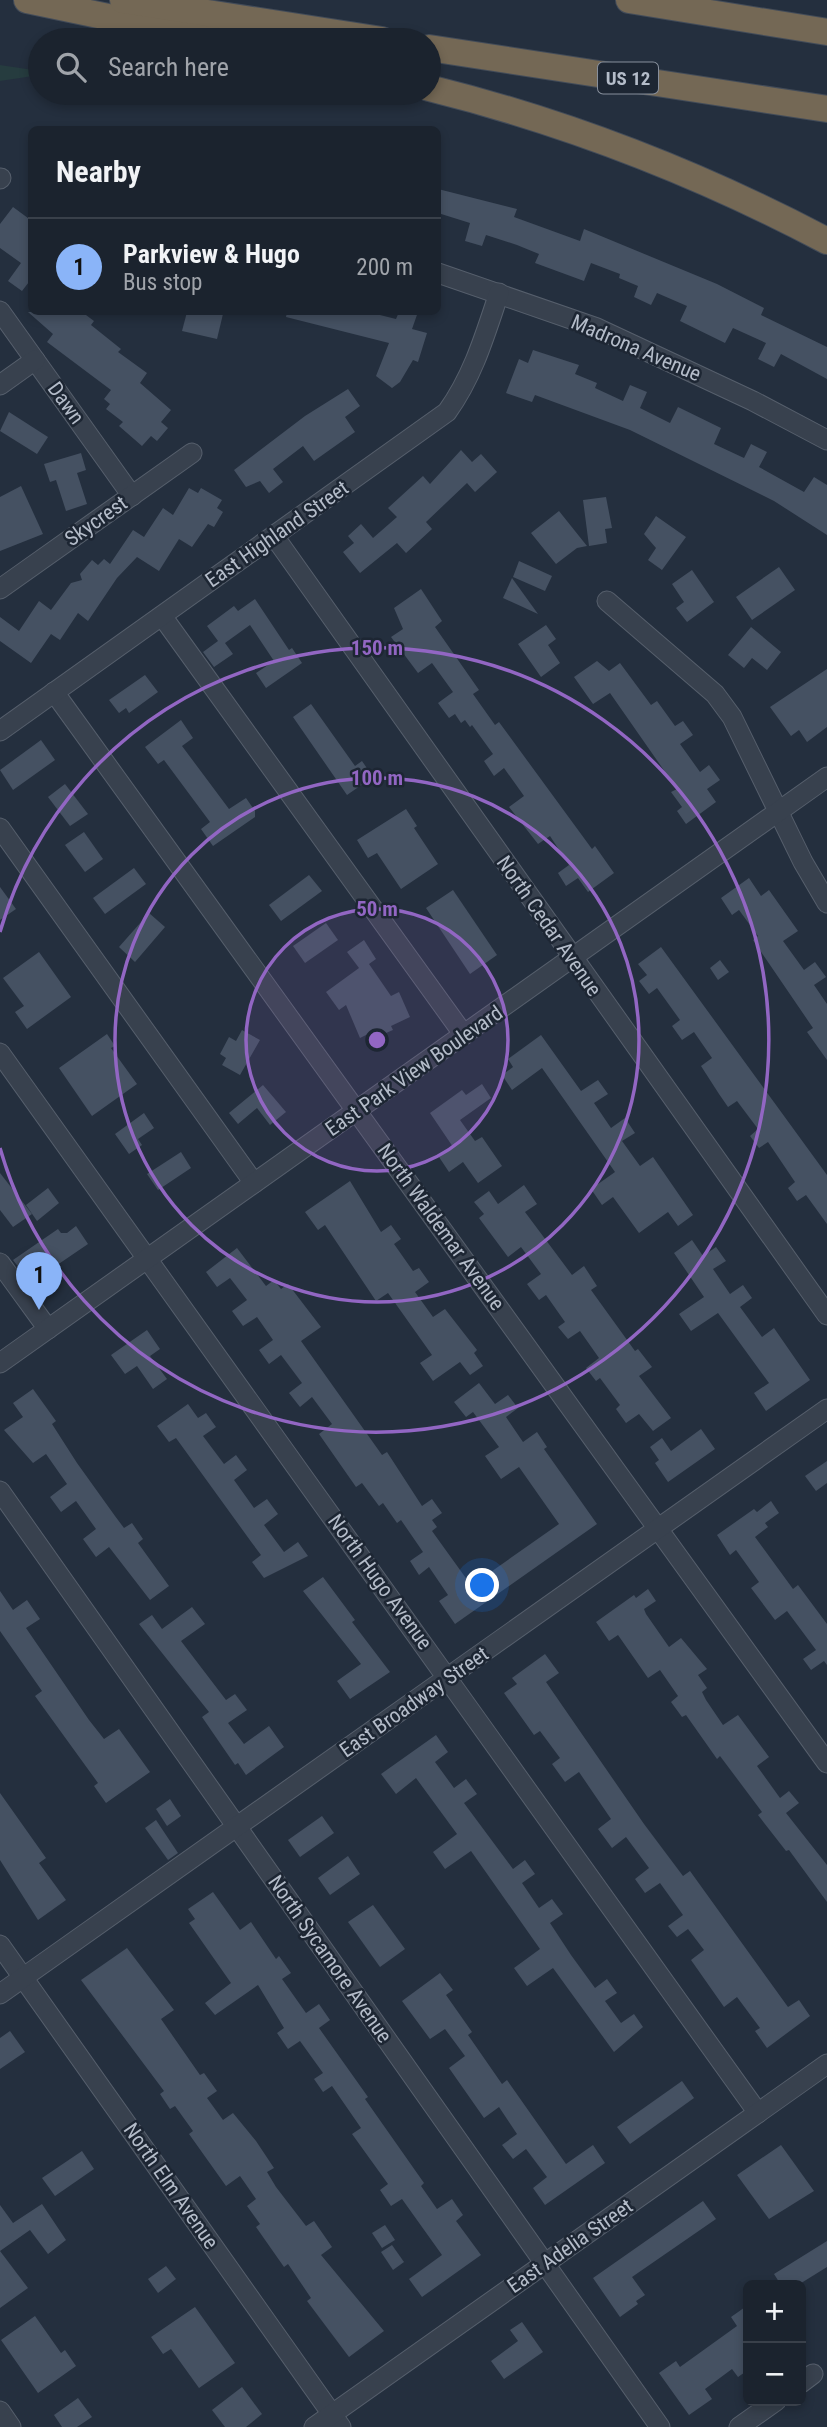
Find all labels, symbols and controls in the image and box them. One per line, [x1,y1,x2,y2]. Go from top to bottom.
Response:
search box [28,28,441,105]
icon: search [52,48,90,86]
text: Search here [108,52,229,82]
road number: US 12 [598,62,658,94]
text: Nearby [56,154,141,189]
text: Parkview & Hugo [123,239,300,269]
text: 1 [73,254,85,281]
text: 200 m [356,254,413,281]
text: Bus stop [123,269,202,296]
street label: Madrona Avenue [568,310,705,386]
street label: Dawn [43,377,89,429]
street label: East Highland Street [201,476,353,592]
street label: Skycrest [60,491,132,551]
text: 150 m [351,636,403,660]
text: 100 m [351,766,403,790]
street label: North Cedar Avenue [492,851,606,1001]
text: 50 m [356,897,398,921]
street label: East Park View Boulevard [321,1001,507,1141]
centre of rings [365,1028,389,1052]
street label: North Waldemar Avenue [373,1139,510,1315]
pin: 1 [16,1252,62,1310]
street label: North Hugo Avenue [323,1510,437,1654]
your location [465,1568,499,1602]
street label: East Broadway Street [335,1642,493,1762]
street label: North Sycamore Avenue [263,1871,397,2047]
street label: North Elm Avenue [119,2119,223,2254]
street label: East Adelia Street [503,2194,637,2298]
map controls [743,2280,806,2406]
button: + [743,2280,806,2343]
button: − [743,2343,806,2406]

